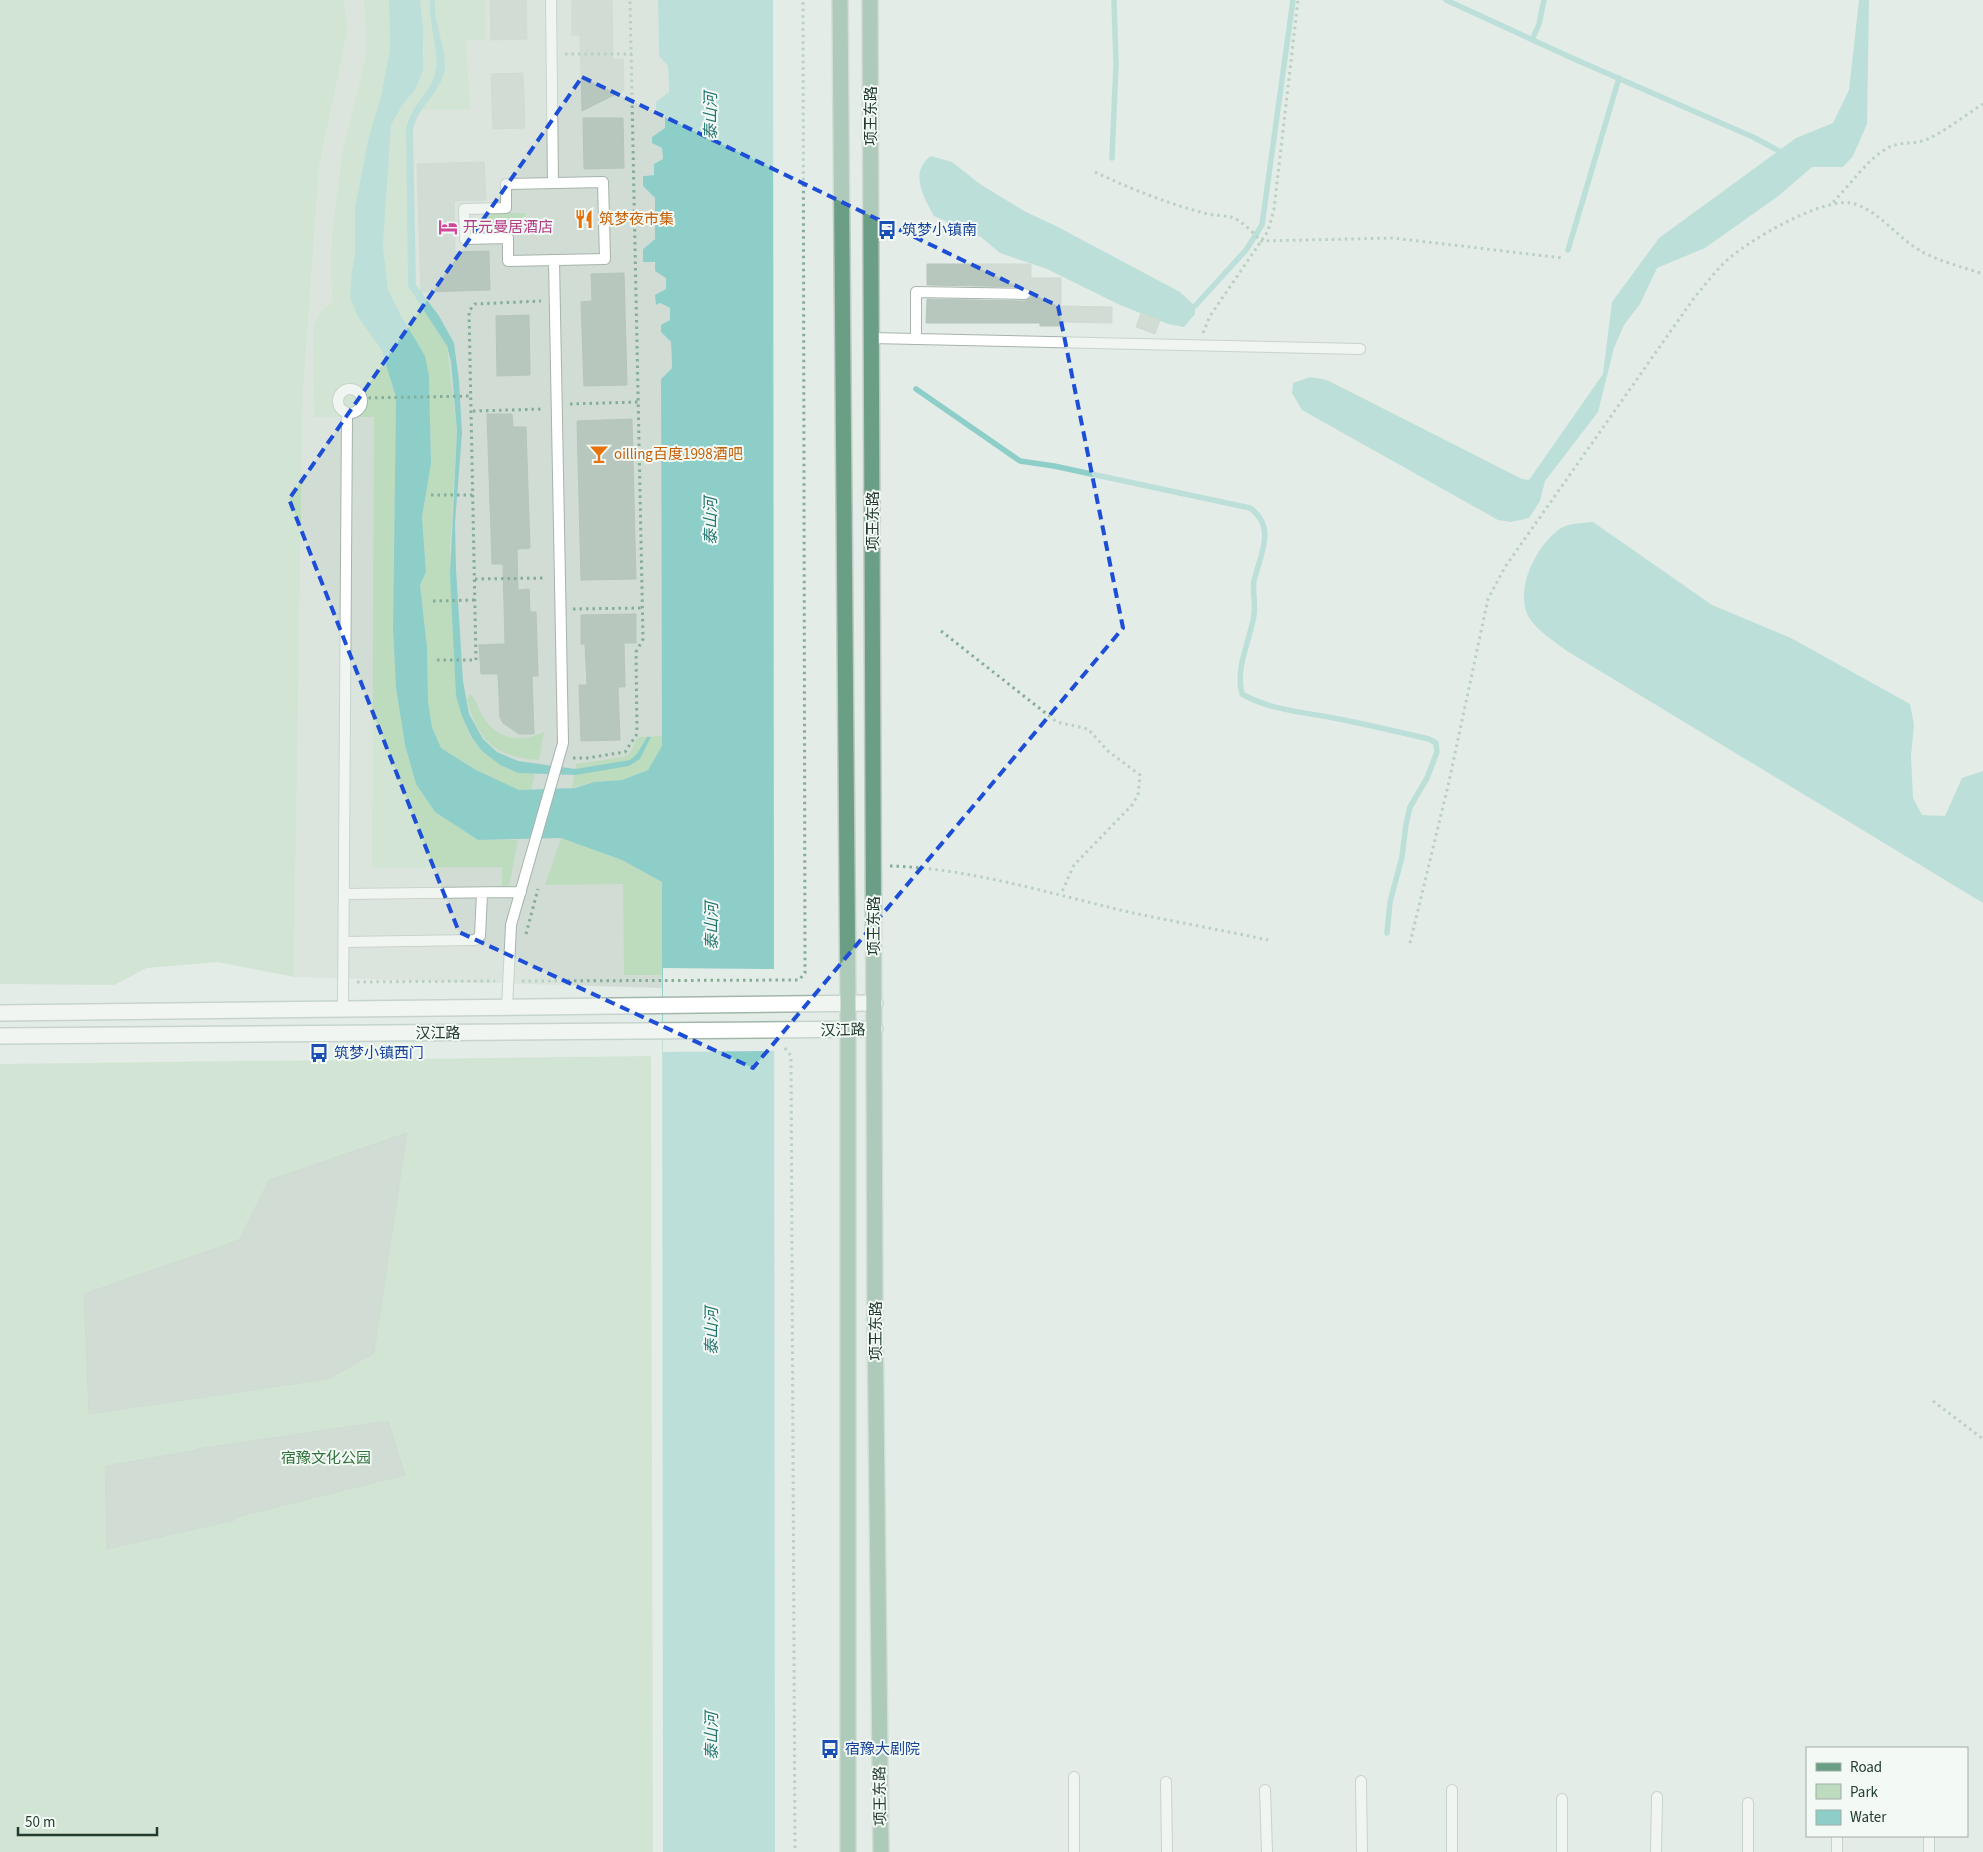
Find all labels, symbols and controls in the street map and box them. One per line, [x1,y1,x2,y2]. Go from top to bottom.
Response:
street label: 项王东路 [861,86,882,146]
water label: 泰山河 [700,89,722,140]
restaurant icon: 筑梦夜市集 [573,208,595,230]
place label: 筑梦夜市集 [599,209,674,230]
hotel icon: 开元曼居酒店 [437,216,459,238]
place label: 开元曼居酒店 [463,217,553,238]
bus stop icon: 筑梦小镇南 [876,219,898,241]
place label: 筑梦小镇南 [902,220,977,241]
bar icon: oilling百度1998酒吧 [588,443,610,465]
place label: oilling百度1998酒吧 [614,444,743,465]
street label: 项王东路 [863,491,884,551]
water label: 泰山河 [700,494,722,545]
street label: 项王东路 [864,896,885,956]
water label: 泰山河 [701,899,723,950]
street label: 汉江路 [820,1020,866,1041]
street label: 汉江路 [415,1023,461,1044]
bus stop icon: 筑梦小镇西门 [308,1042,330,1064]
place label: 筑梦小镇西门 [334,1043,424,1064]
street label: 项王东路 [866,1301,887,1361]
water label: 泰山河 [701,1304,723,1355]
park label: 宿豫文化公园 [281,1448,371,1469]
water label: 泰山河 [701,1709,723,1760]
bus stop icon: 宿豫大剧院 [819,1738,841,1760]
place label: 宿豫大剧院 [845,1739,920,1760]
legend [1806,1747,1968,1837]
text: Road [1850,1757,1882,1778]
street label: 项王东路 [869,1766,892,1826]
text: Park [1850,1782,1879,1803]
scale bar [18,1804,156,1836]
text: Water [1850,1807,1887,1828]
text: 50 m [25,1812,55,1833]

